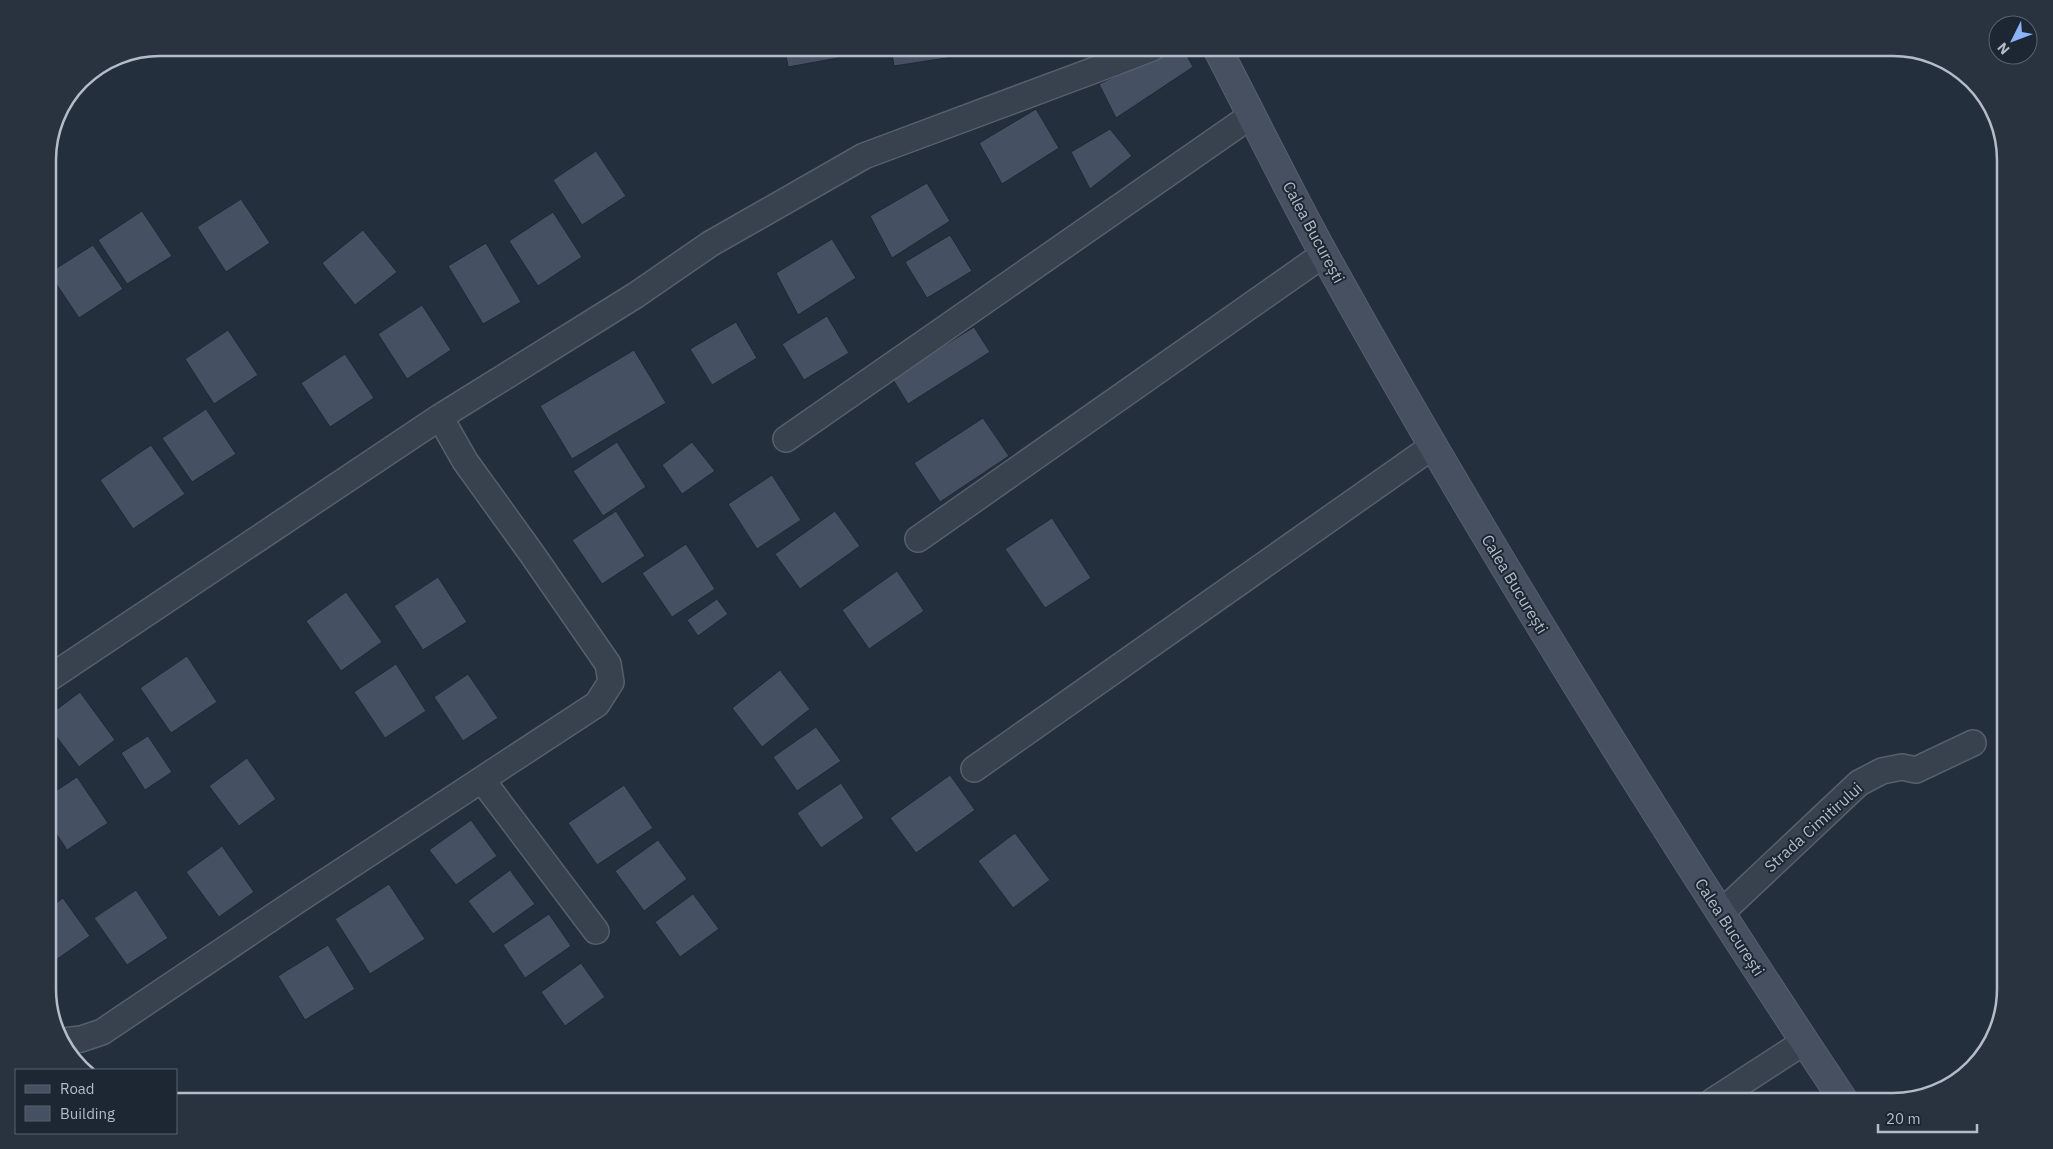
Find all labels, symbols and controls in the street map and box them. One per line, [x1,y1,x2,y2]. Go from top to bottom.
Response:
north arrow [1988,15,2038,65]
text: N [1993,39,2013,58]
street label: Calea București [1279,178,1349,286]
street label: Calea București [1477,531,1553,637]
street label: Strada Cimitirului [1760,778,1866,876]
street label: Calea București [1691,874,1769,980]
legend [15,1069,178,1134]
text: Road [60,1079,95,1098]
scale bar [1878,1102,1977,1134]
text: Building [60,1104,115,1123]
text: 20 m [1886,1109,1921,1128]

